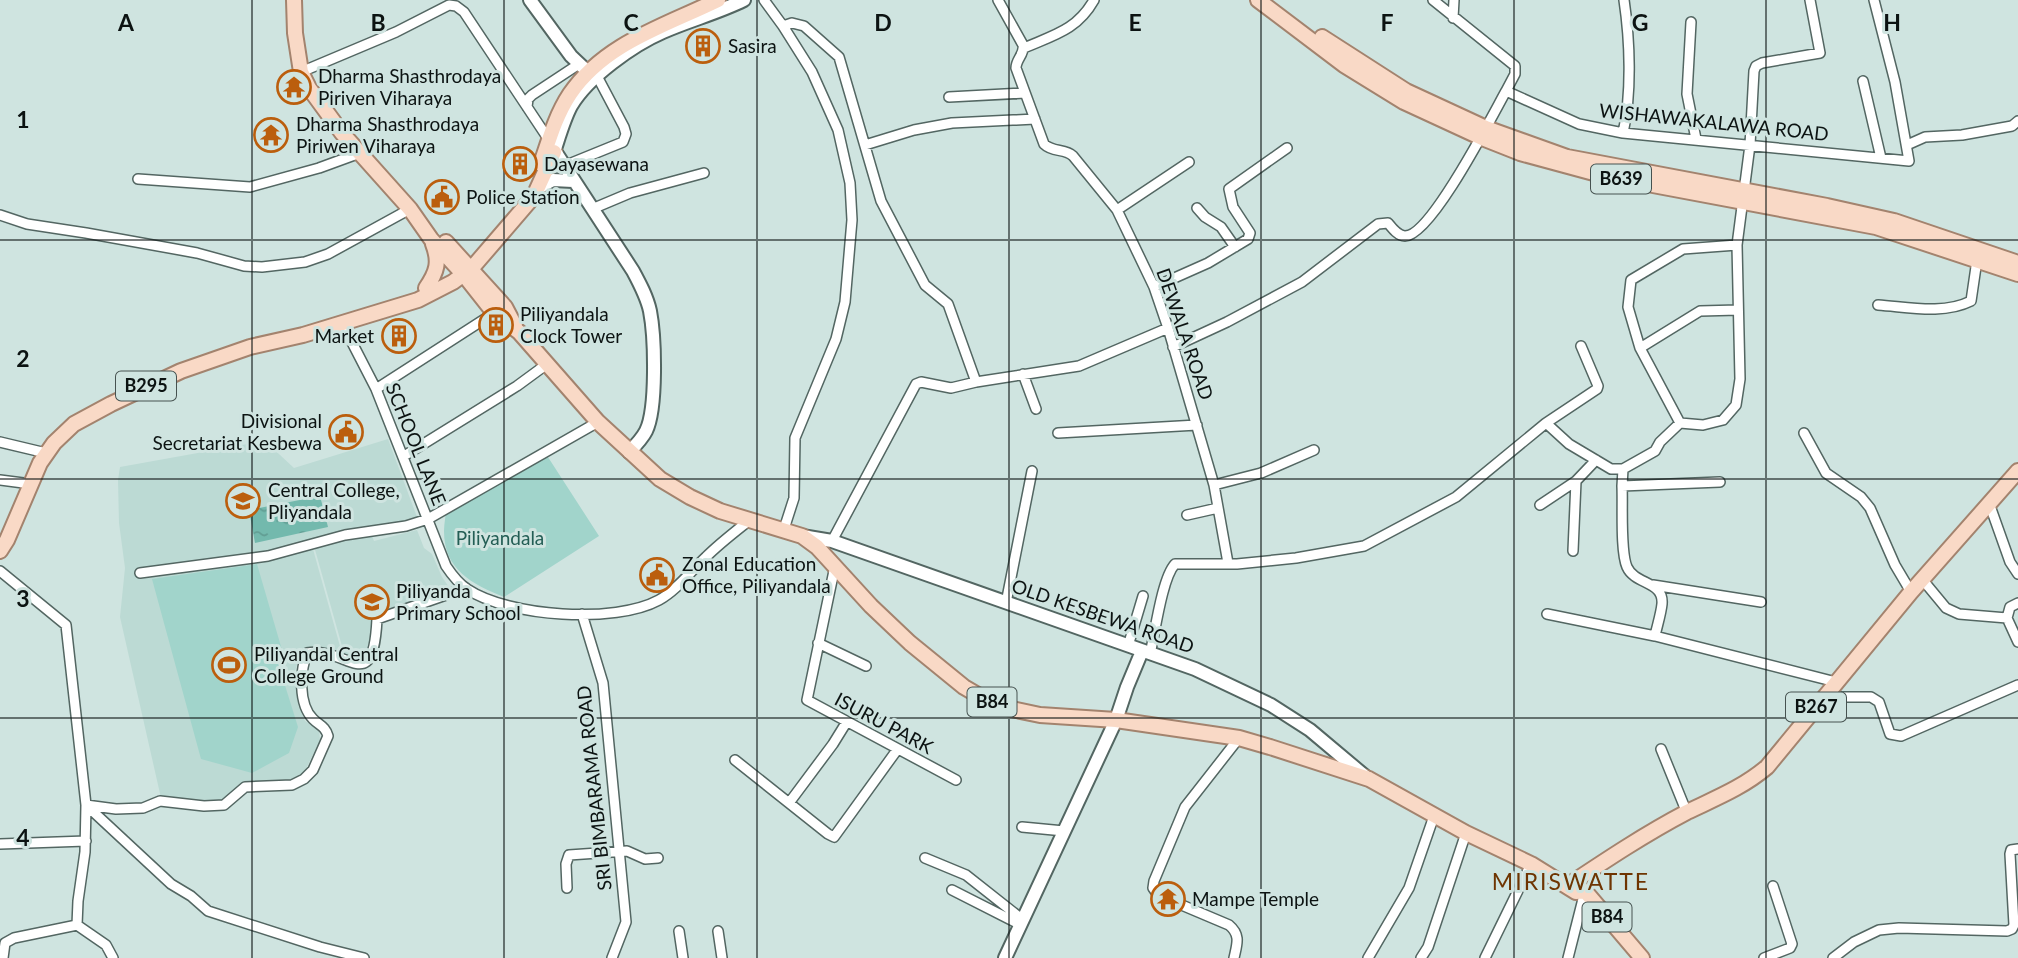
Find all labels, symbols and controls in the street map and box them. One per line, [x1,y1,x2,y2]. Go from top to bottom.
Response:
text: A [117,8,135,36]
text: B [370,8,386,36]
text: C [623,8,639,36]
text: D [874,8,892,36]
text: E [1128,8,1142,36]
text: F [1380,8,1394,36]
text: G [1632,8,1648,36]
text: H [1883,8,1901,36]
building icon: Sasira [684,27,722,65]
place label: Sasira [728,34,777,57]
place label: Dharma Shasthrodaya Piriven Viharaya [318,64,501,109]
temple icon: Dharma Shasthrodaya Piriven Viharaya [275,68,313,106]
street label: WISHAWAKALAWA ROAD [1598,98,1830,145]
text: 1 [16,105,30,133]
place label: Dharma Shasthrodaya Piriwen Viharaya [296,112,479,157]
temple icon: Dharma Shasthrodaya Piriwen Viharaya [252,116,290,154]
building icon: Dayasewana [501,145,539,183]
place label: Dayasewana [544,152,649,175]
road number: B639 [1591,164,1651,194]
public building icon: Police Station [423,178,461,216]
place label: Police Station [466,185,580,208]
street label: DEWALA ROAD [1152,265,1219,403]
place label: Piliyandala Clock Tower [520,302,622,347]
building icon: Piliyandala Clock Tower [477,306,515,344]
building icon: Market [380,317,418,355]
place label: Market [314,324,374,347]
text: 2 [16,344,30,372]
road number: B295 [116,372,176,400]
street label: SCHOOL LANE [381,379,451,508]
place label: Divisional Secretariat Kesbewa [152,409,322,454]
public building icon: Divisional Secretariat Kesbewa [327,413,365,451]
place label: Central College, Pliyandala [268,478,400,523]
school or university icon: Central College, Pliyandala [224,482,262,520]
park label: Piliyandala [456,526,544,549]
place label: Zonal Education Office, Piliyandala [682,552,831,597]
public building icon: Zonal Education Office, Piliyandala [638,556,676,594]
street label: OLD KESBEWA ROAD [1009,574,1197,658]
place label: Piliyanda Primary School [396,579,521,624]
school or university icon: Piliyanda Primary School [353,583,391,621]
text: 3 [16,584,30,612]
place label: Piliyandal Central College Ground [254,642,399,687]
sports icon: Piliyandal Central College Ground [210,646,248,684]
street label: SRI BIMBARAMA ROAD [571,684,616,892]
street label: ISURU PARK [831,687,938,758]
road number: B84 [968,688,1016,716]
road number: B267 [1786,692,1846,722]
text: 4 [16,823,30,851]
district label: MIRISWATTE [1492,867,1650,895]
temple icon: Mampe Temple [1149,880,1187,918]
place label: Mampe Temple [1192,887,1319,910]
road number: B84 [1582,902,1632,932]

